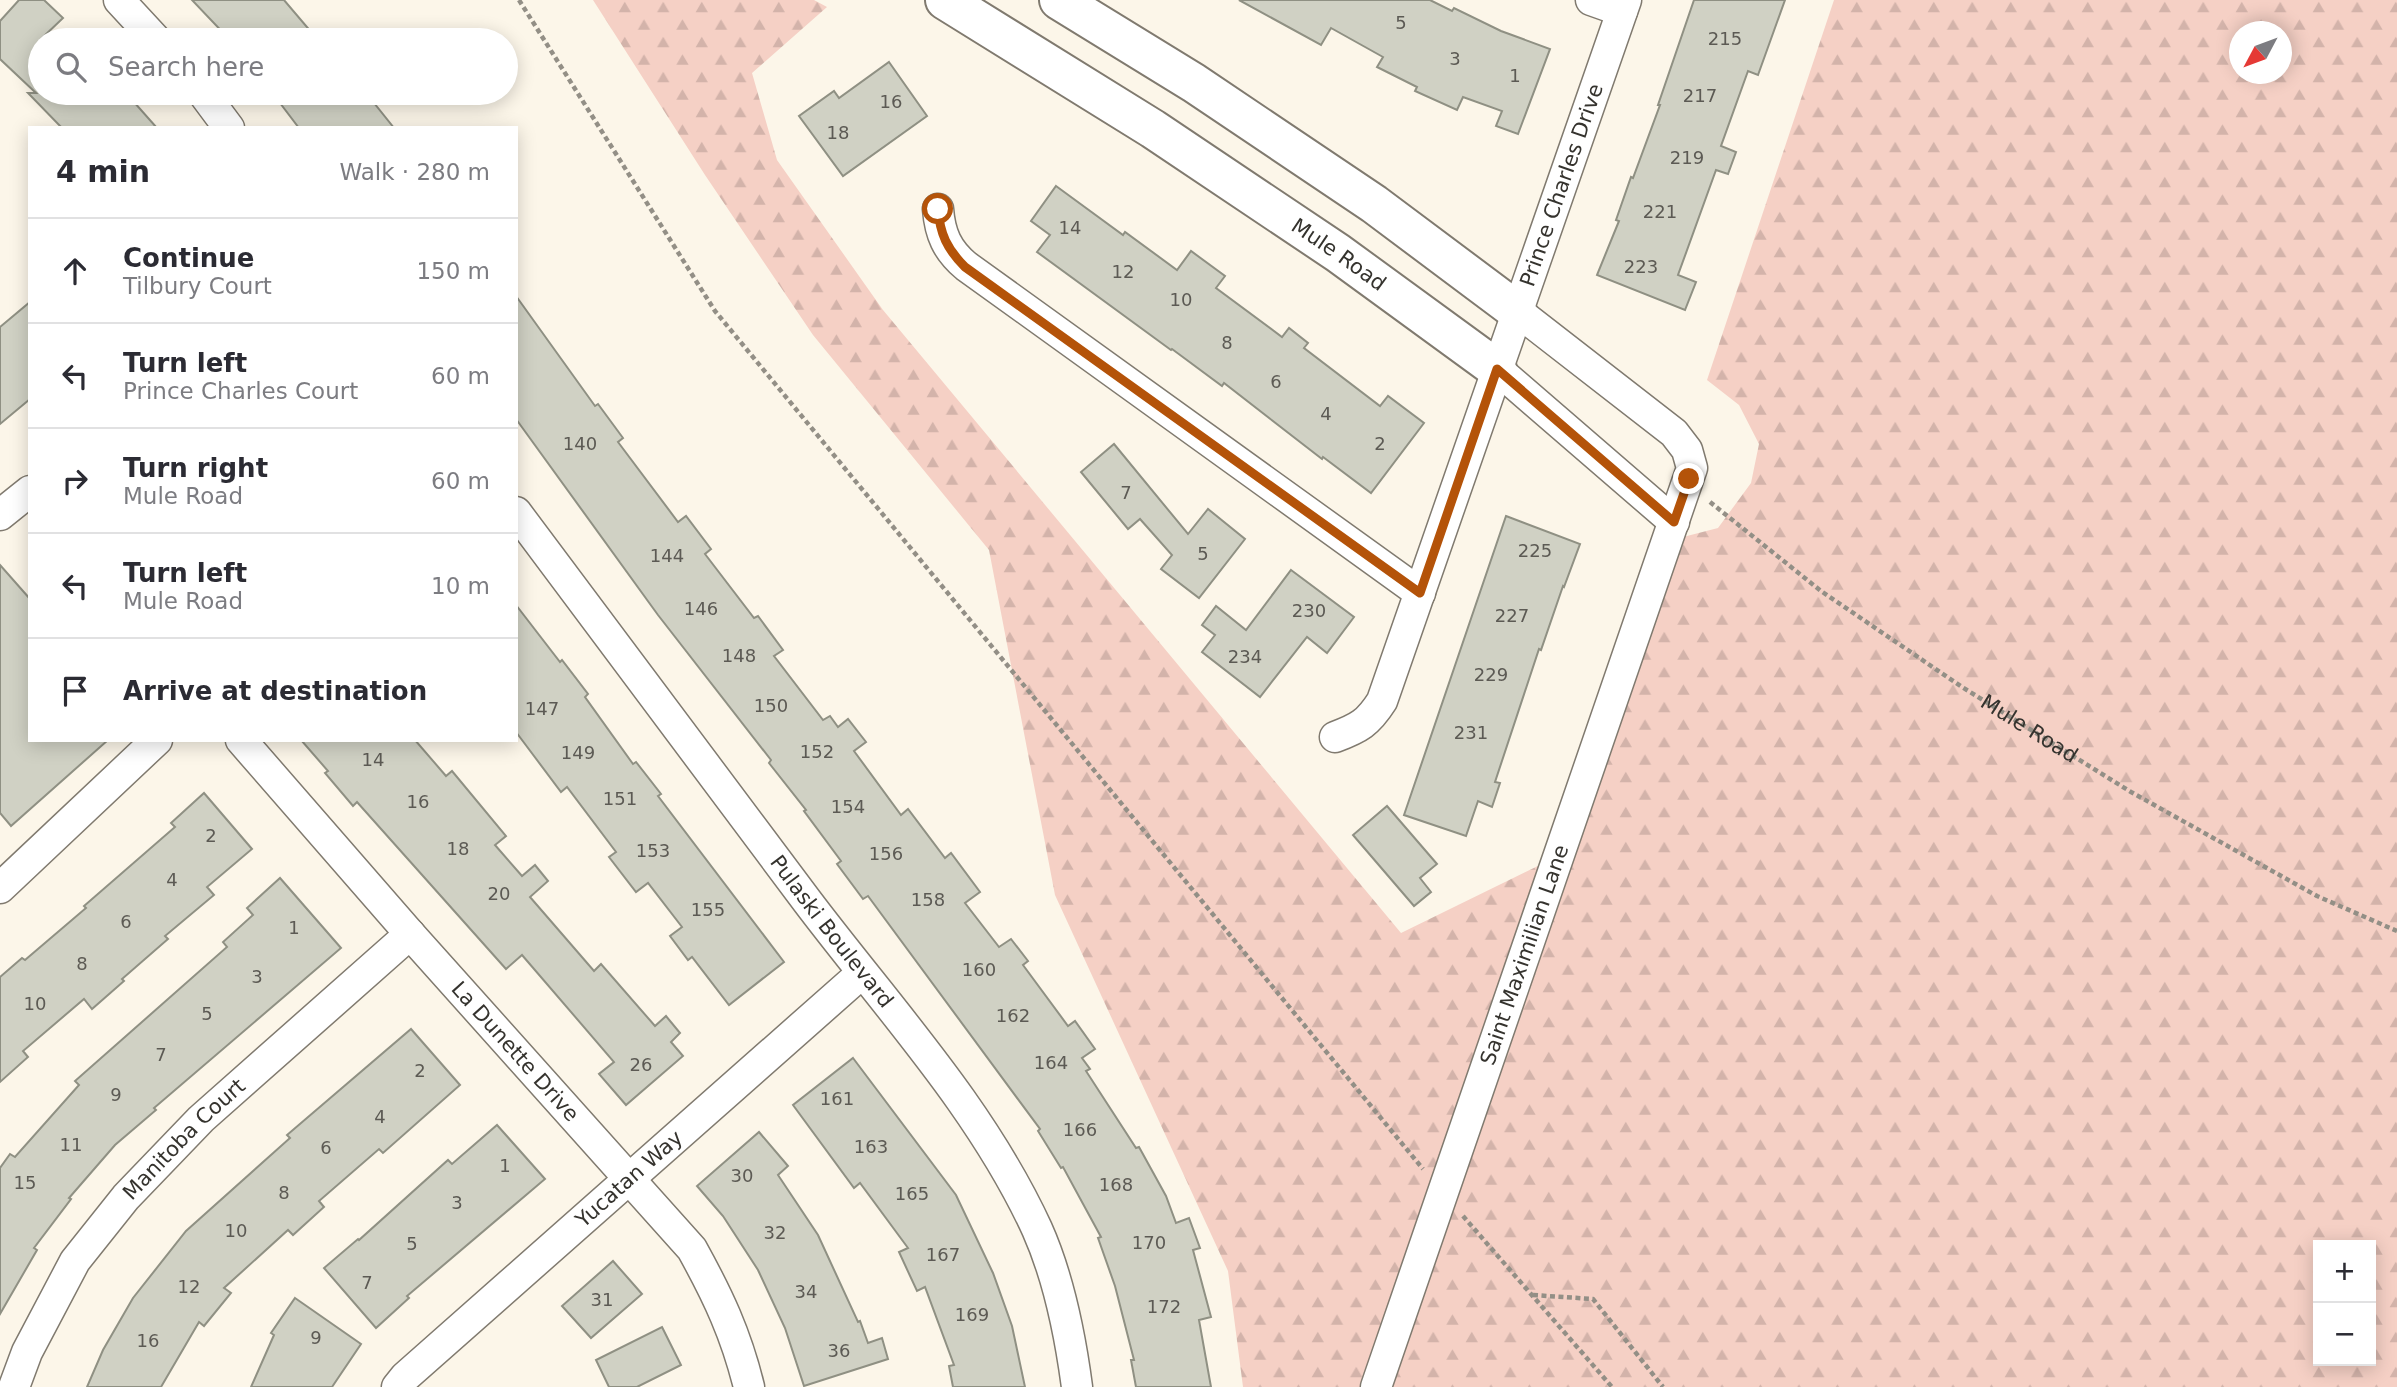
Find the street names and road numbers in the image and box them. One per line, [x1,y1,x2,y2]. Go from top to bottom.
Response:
street label: Prince Charles Drive [1515,80,1608,290]
street label: Mule Road [1287,213,1391,296]
street label: Mule Road [1976,690,2082,768]
street label: Saint Maximilian Lane [1476,842,1574,1068]
street label: Pulaski Boulevard [765,851,898,1012]
street label: La Dunette Drive [447,977,584,1126]
street label: Manitoba Court [118,1074,250,1205]
street label: Yucatan Way [570,1125,687,1233]

